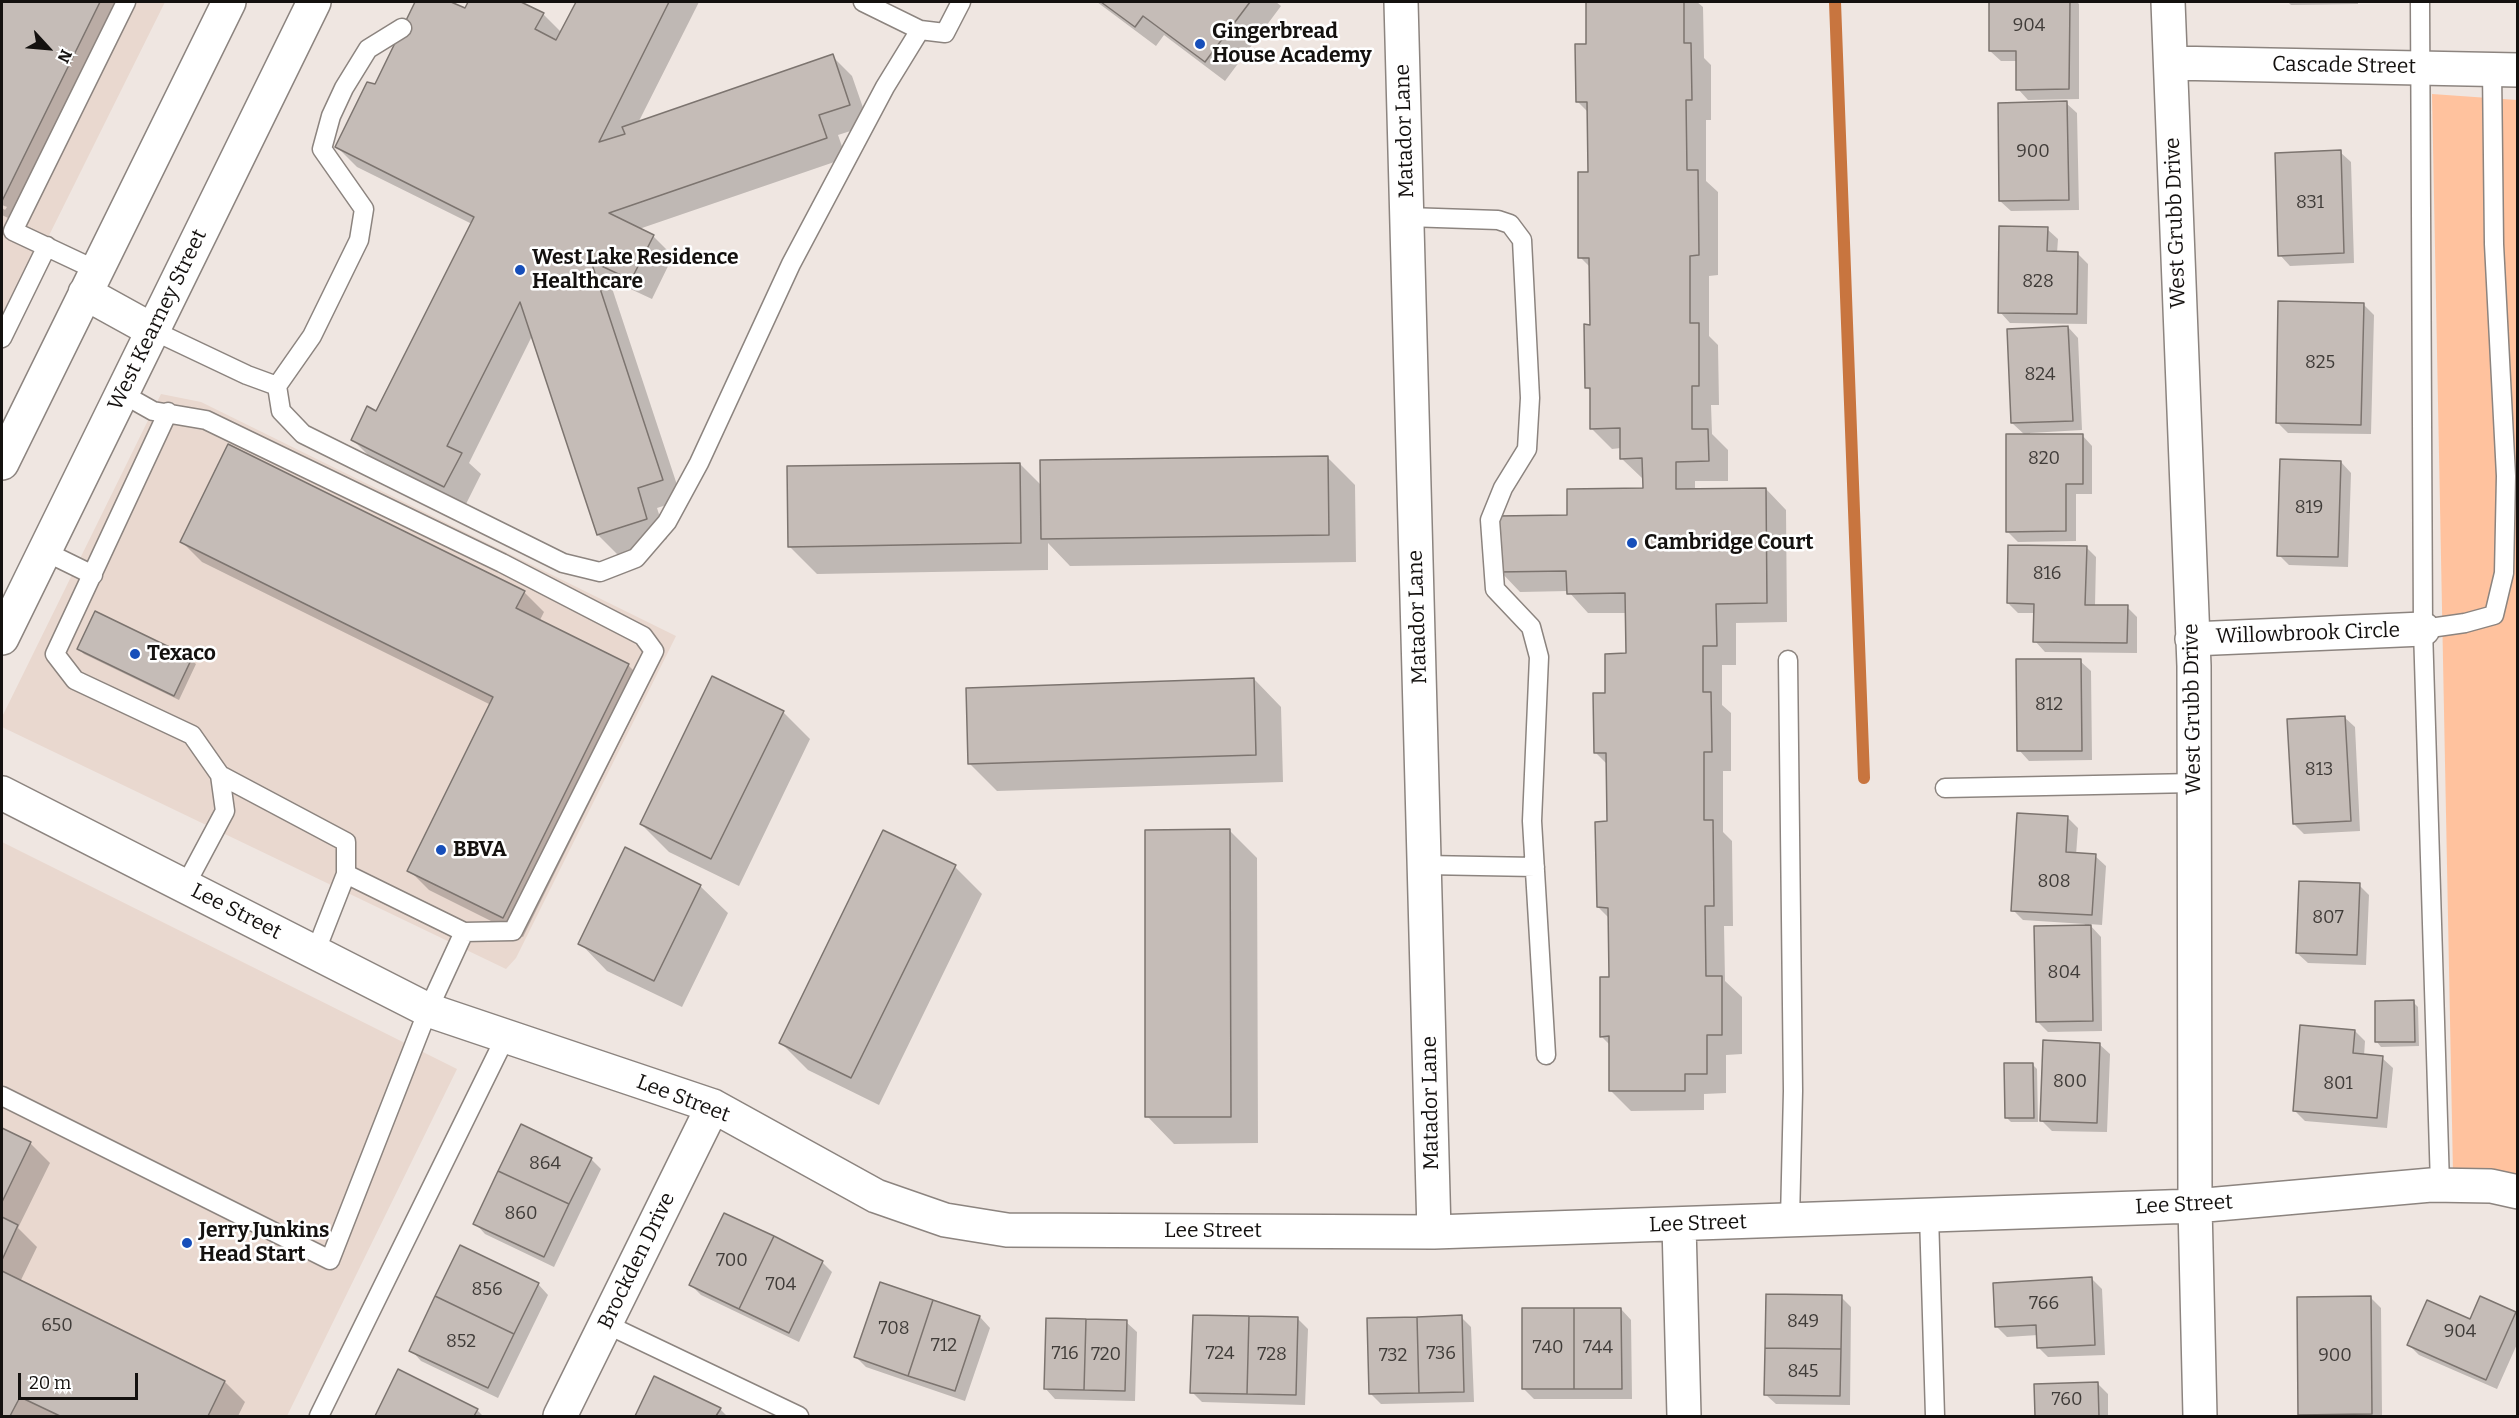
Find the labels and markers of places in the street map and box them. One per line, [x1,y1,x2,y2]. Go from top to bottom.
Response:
place label: Gingerbread House Academy [1212,19,1372,69]
marker: Gingerbread House Academy [1193,37,1207,51]
place label: West Lake Residence Healthcare [532,245,738,295]
marker: West Lake Residence Healthcare [513,263,527,277]
place label: Cambridge Court [1644,530,1814,556]
marker: Cambridge Court [1625,536,1639,550]
place label: Texaco [147,641,216,667]
marker: Texaco [128,647,142,661]
place label: BBVA [453,837,507,863]
marker: BBVA [434,843,448,857]
place label: Jerry Junkins Head Start [199,1218,329,1268]
marker: Jerry Junkins Head Start [180,1236,194,1250]

